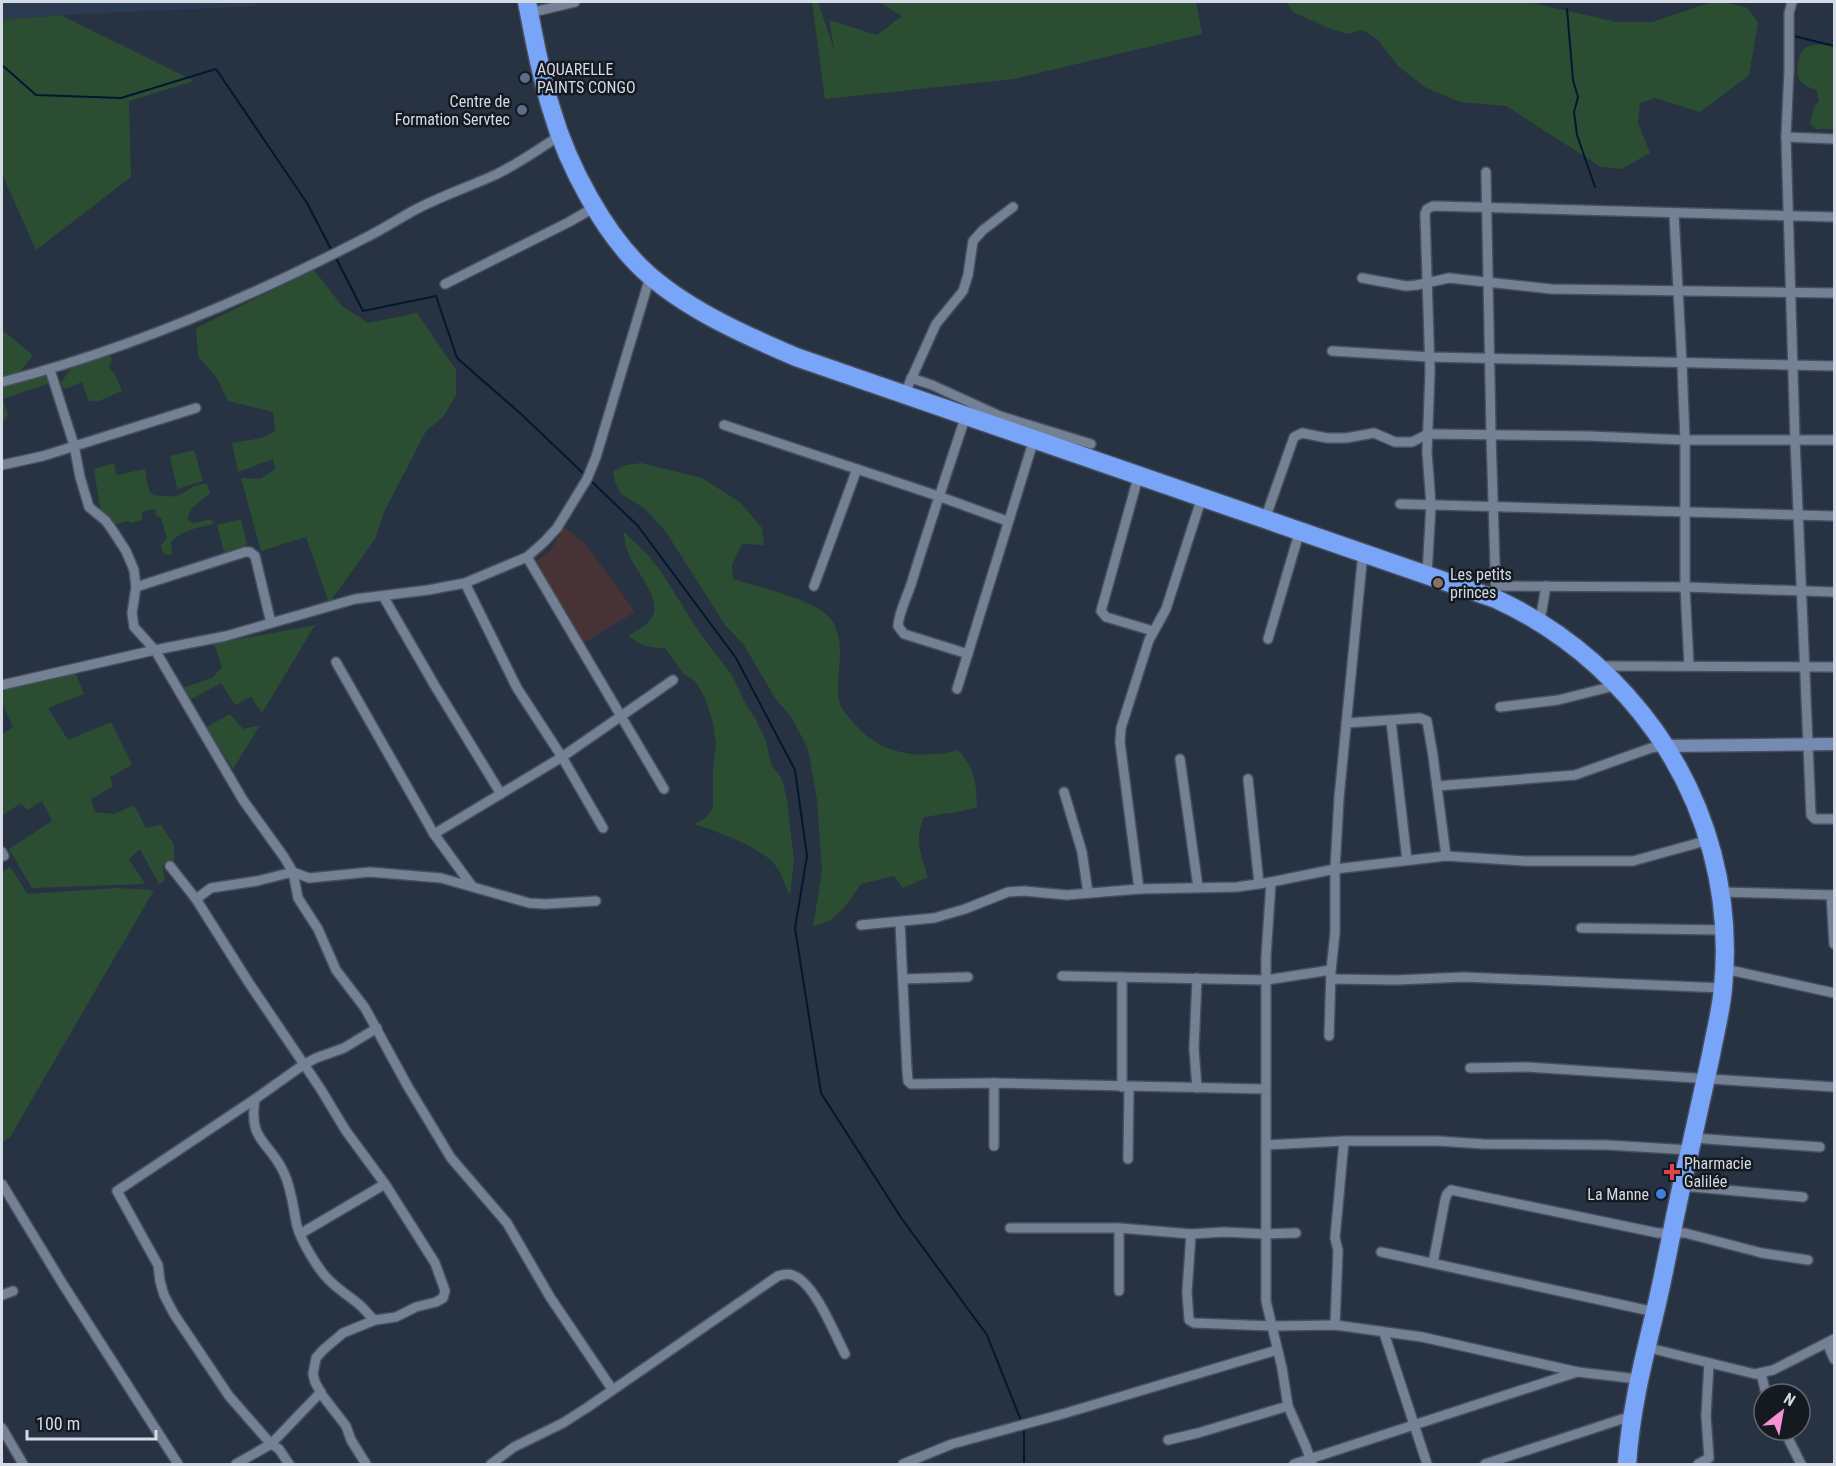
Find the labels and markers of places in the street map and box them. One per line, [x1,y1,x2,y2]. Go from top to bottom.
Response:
place label: AQUARELLE PAINTS CONGO [537,60,636,97]
marker: AQUARELLE PAINTS CONGO [518,71,532,85]
place label: Centre de Formation Servtec [395,92,510,129]
marker: Centre de Formation Servtec [515,103,529,117]
place label: Les petits princes [1450,565,1512,602]
marker: Les petits princes [1431,576,1445,590]
place label: Pharmacie Galilée [1684,1154,1751,1191]
marker: Pharmacie Galilée [1665,1165,1679,1179]
place label: La Manne [1587,1185,1649,1204]
marker: La Manne [1654,1187,1668,1201]

